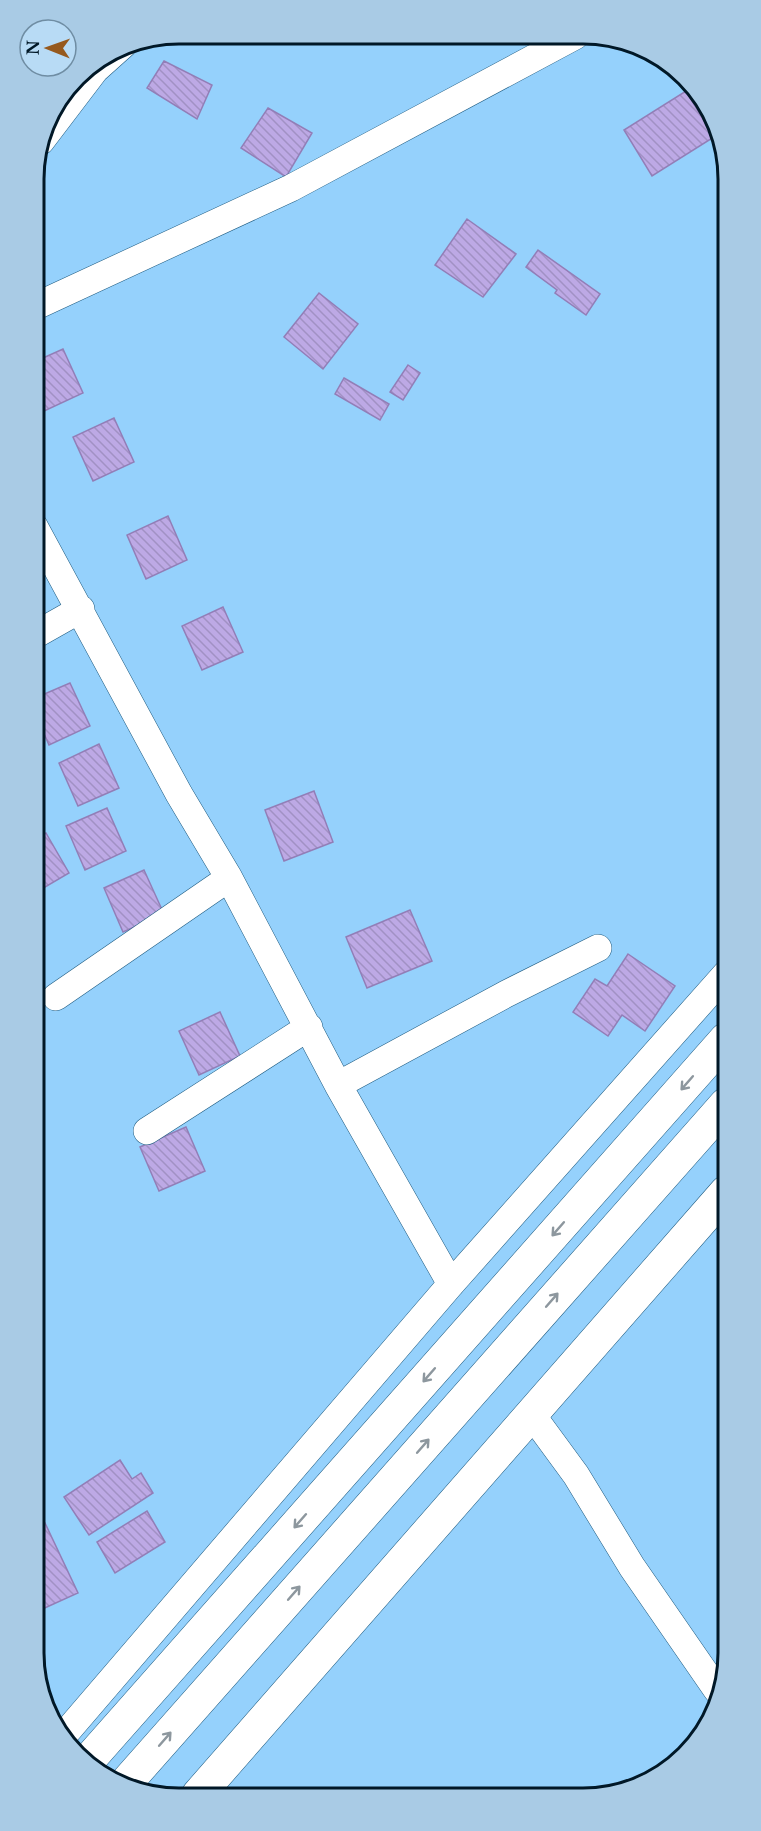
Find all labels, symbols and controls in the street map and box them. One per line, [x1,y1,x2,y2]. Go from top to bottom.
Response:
north arrow [18,18,78,78]
text: N [23,40,43,55]
one-way arrow [680,1075,694,1090]
one-way arrow [551,1221,565,1236]
one-way arrow [545,1293,559,1308]
one-way arrow [422,1367,436,1382]
one-way arrow [416,1439,430,1454]
one-way arrow [293,1513,307,1528]
one-way arrow [287,1585,301,1600]
one-way arrow [158,1732,172,1747]

